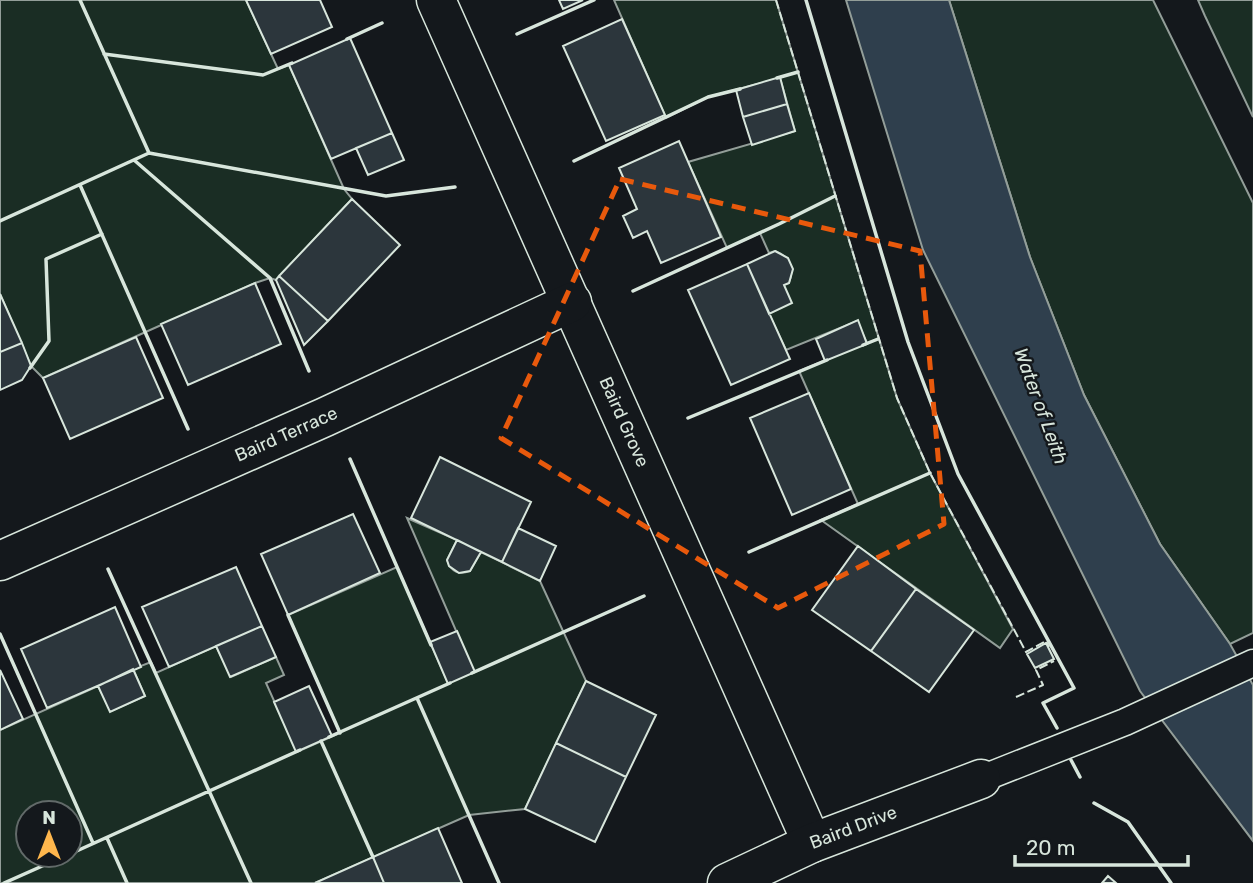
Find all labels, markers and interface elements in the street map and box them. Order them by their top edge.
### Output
water label: Water of Leith [1009,345,1073,467]
street label: Baird Grove [594,373,654,471]
street label: Baird Terrace [231,402,341,467]
north arrow [14,799,84,869]
street label: Baird Drive [807,801,900,854]
text: N [42,806,56,829]
scale bar [1015,824,1188,868]
text: 20 m [1026,835,1075,860]

